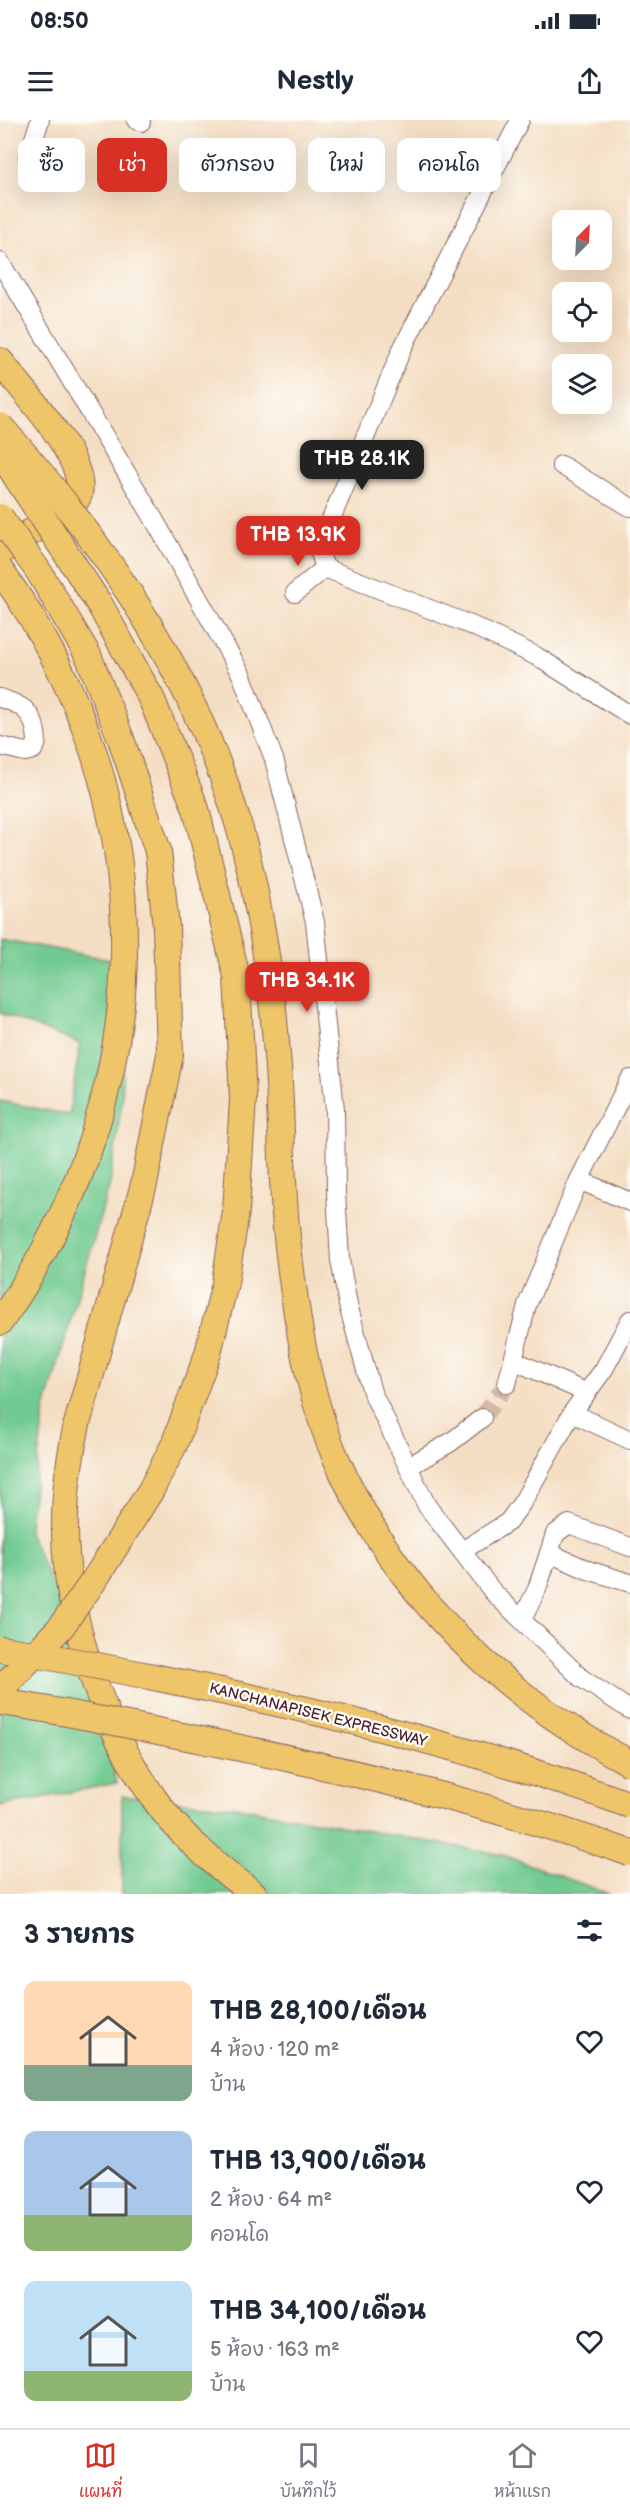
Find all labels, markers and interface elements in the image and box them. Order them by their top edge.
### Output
text: 08:50 [30,8,89,35]
icon: menu [24,65,57,98]
text: Nestly [276,65,354,97]
icon: share [573,65,606,98]
chip: ซื้อ [18,138,85,192]
chip: เช่า [97,138,167,192]
chip: ตัวกรอง [179,138,296,192]
chip: ใหม่ [308,138,385,192]
chip: คอนโด [397,138,501,192]
north arrow [552,210,612,270]
map controls [552,210,612,414]
button: locate [552,282,612,342]
button: layers [552,354,612,414]
pin: THB 28.1K [293,440,431,491]
text: THB 28.1K [314,447,410,471]
pin: THB 13.9K [229,516,367,567]
text: THB 13.9K [250,523,346,547]
pin: THB 34.1K [238,962,376,1013]
text: THB 34.1K [259,969,355,993]
street label: KANCHANAPISEK EXPRESSWAY [207,1679,429,1751]
icon: filters [573,1914,606,1947]
text: 3 รายการ [24,1920,135,1951]
text: THB 28,100/เดือน [210,1996,427,2027]
icon: home [72,2005,144,2077]
icon: heart [573,2025,606,2058]
text: 4 ห้อง · 120 m² [210,2038,340,2062]
text: บ้าน [210,2073,245,2097]
text: THB 13,900/เดือน [210,2146,426,2177]
icon: home [72,2155,144,2227]
icon: heart [573,2175,606,2208]
text: 2 ห้อง · 64 m² [210,2188,332,2212]
text: คอนโด [210,2223,269,2247]
text: THB 34,100/เดือน [210,2296,426,2327]
icon: home [72,2305,144,2377]
icon: heart [573,2325,606,2358]
text: 5 ห้อง · 163 m² [210,2338,340,2362]
text: บ้าน [210,2373,245,2397]
tab: แผนที่ [79,2439,122,2503]
tab: บันทึกไว้ [280,2439,336,2503]
tab: หน้าแรก [494,2439,551,2503]

